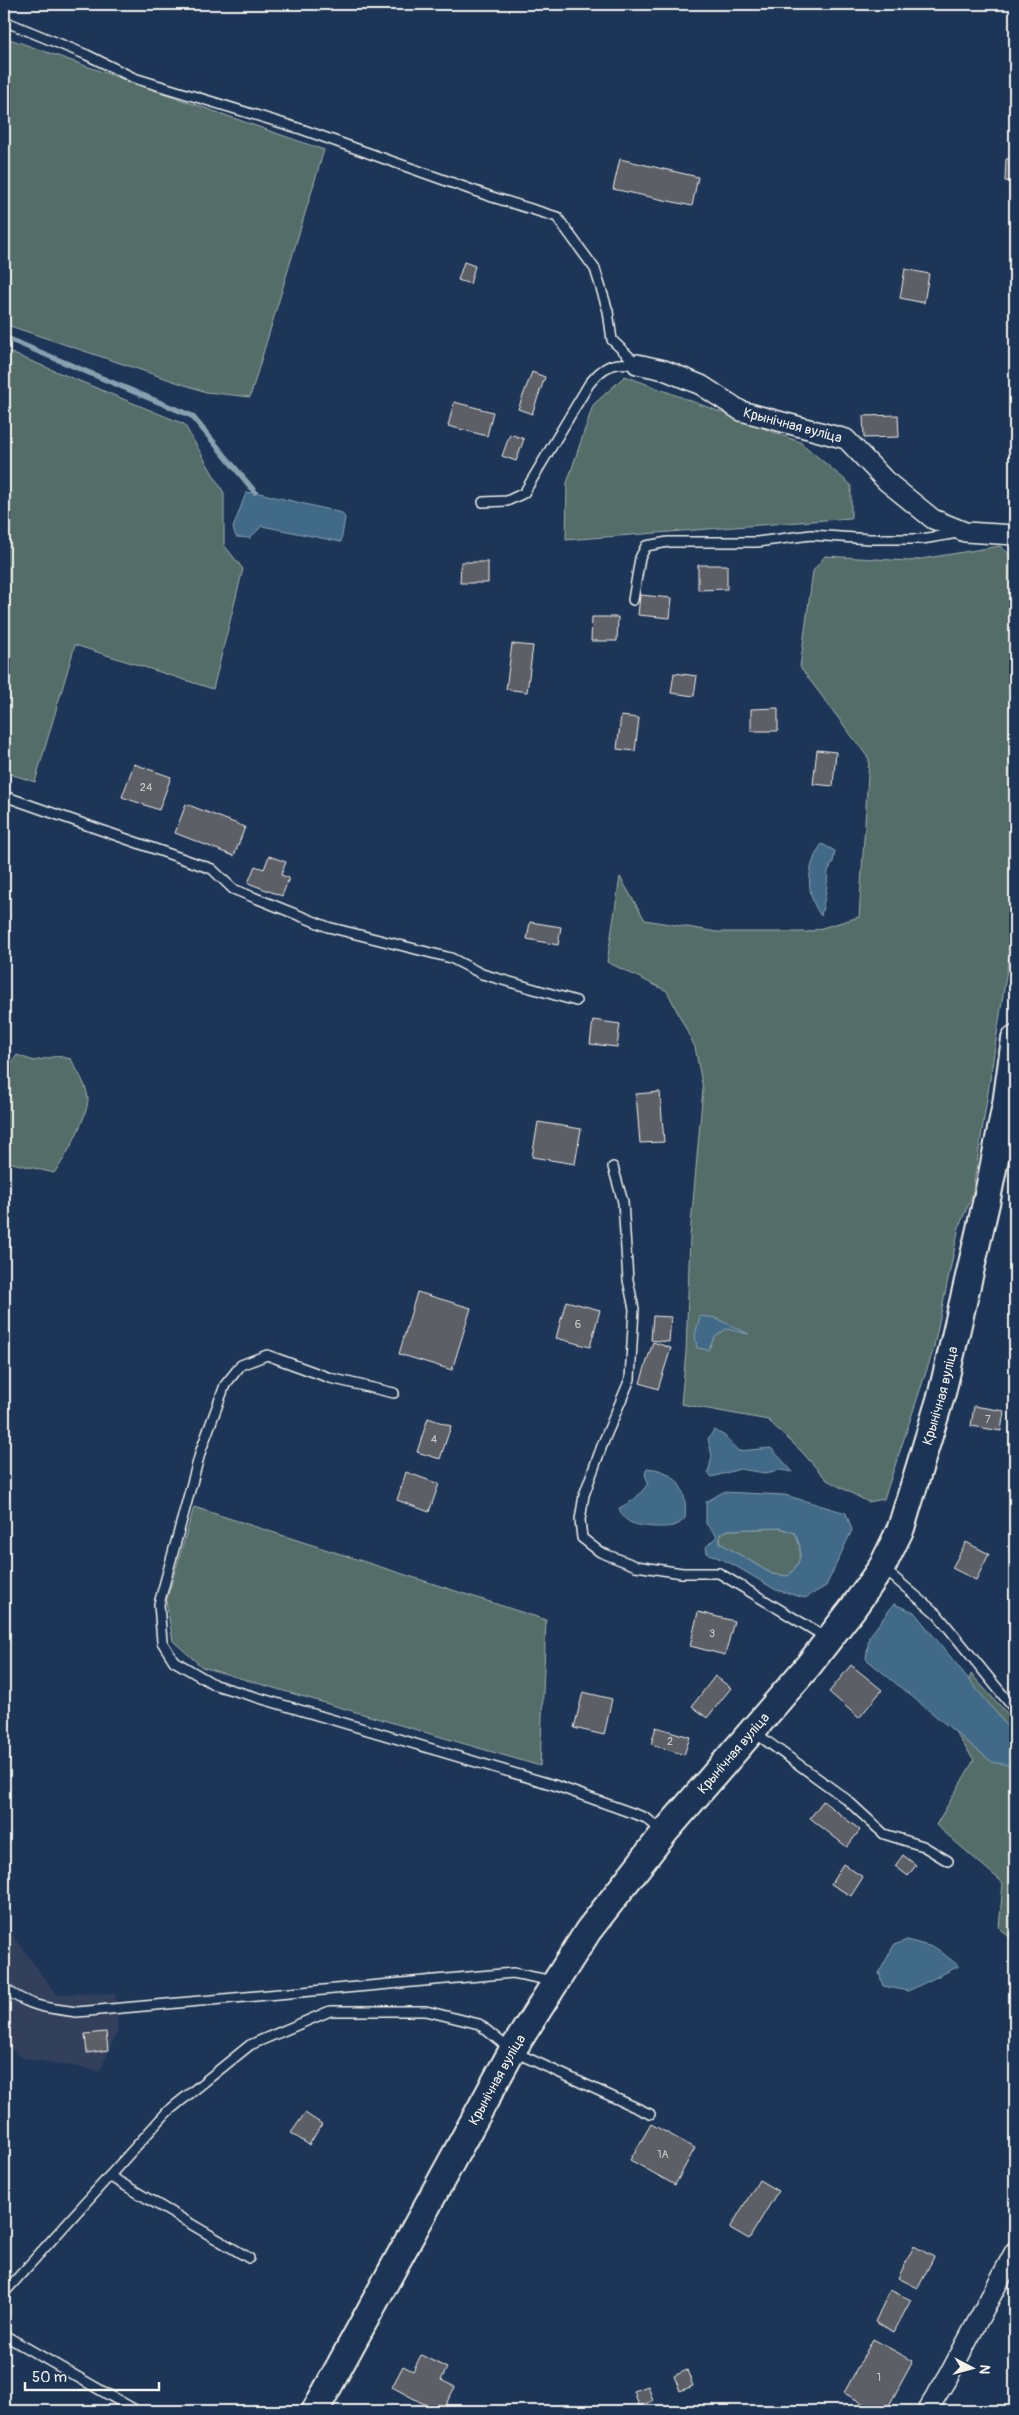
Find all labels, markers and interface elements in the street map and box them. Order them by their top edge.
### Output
street label: Крынічная вуліца [742,404,844,447]
house number: 24 [140,781,153,794]
house number: 6 [575,1318,581,1331]
street label: Крынічная вуліца [919,1345,962,1447]
house number: 7 [985,1413,991,1426]
house number: 4 [431,1433,438,1446]
house number: 3 [709,1627,715,1640]
street label: Крынічная вуліца [694,1709,773,1797]
house number: 2 [667,1735,673,1748]
street label: Крынічная вуліца [465,2031,529,2128]
house number: 1А [657,2148,669,2161]
north arrow [946,2342,996,2392]
scale bar [25,2360,159,2392]
text: N [975,2364,993,2375]
text: 50 m [32,2368,67,2387]
house number: 1 [877,2371,881,2384]

